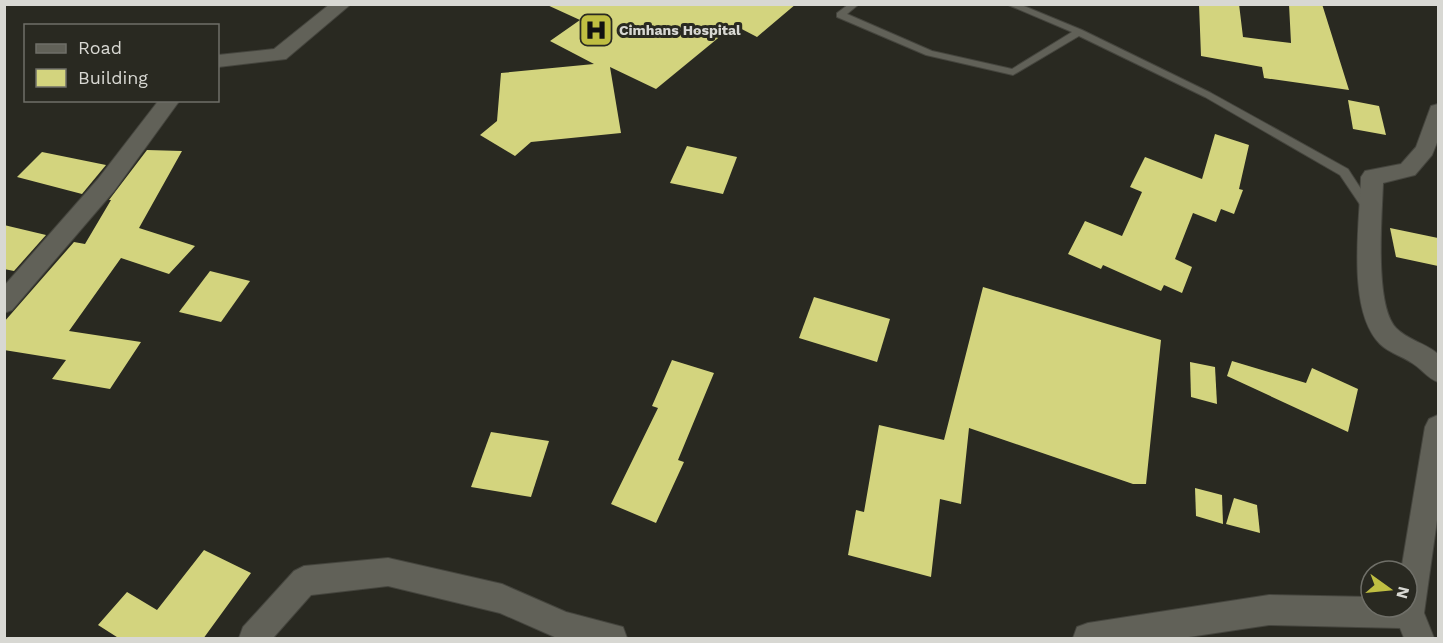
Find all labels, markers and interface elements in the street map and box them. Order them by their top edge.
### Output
hospital icon: Cimhans Hospital [578,12,614,48]
place label: Cimhans Hospital [619,22,741,38]
legend [24,24,219,102]
text: Road [78,37,122,58]
text: Building [78,67,148,88]
north arrow [1359,559,1419,619]
text: N [1392,585,1414,601]

